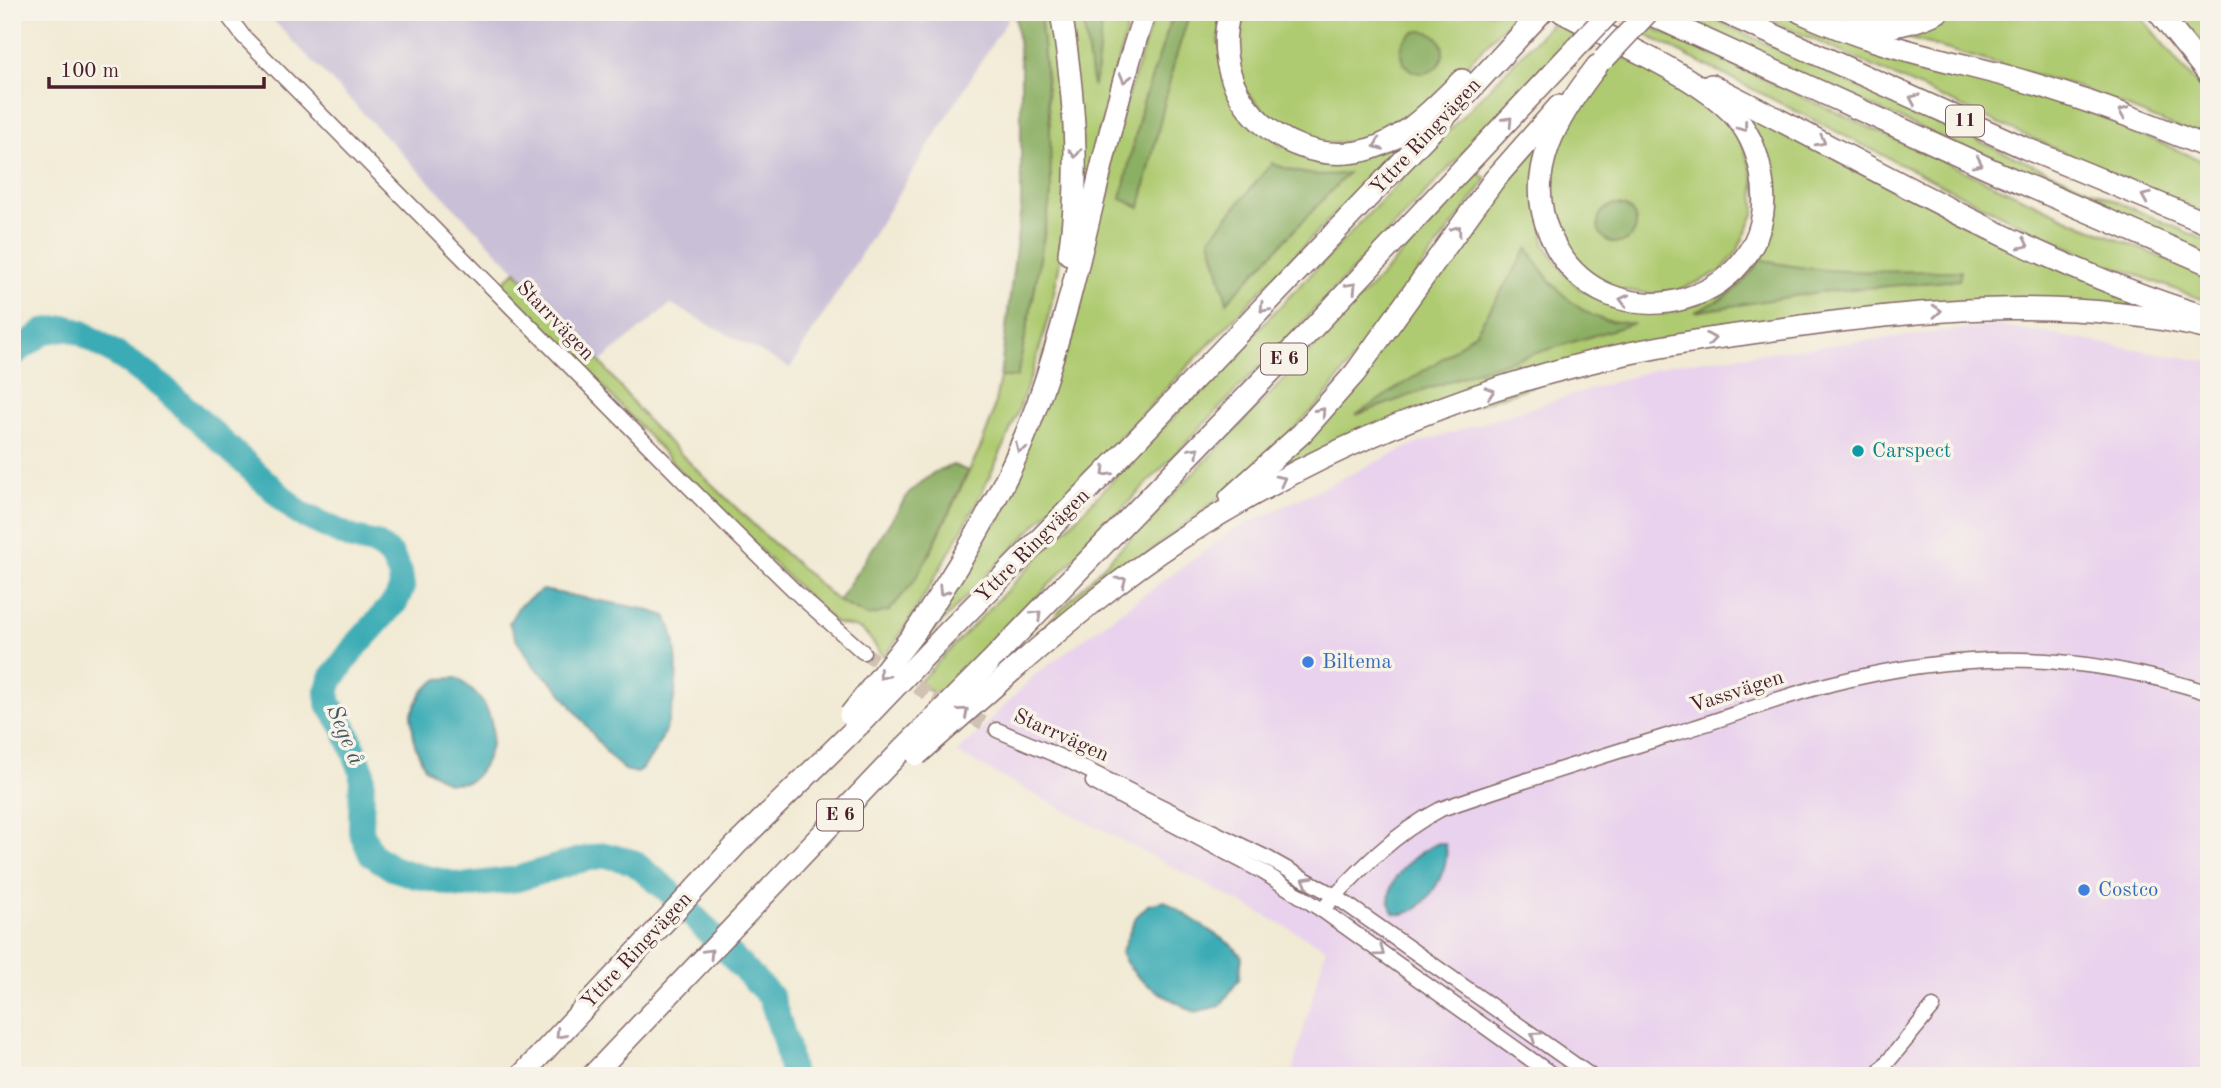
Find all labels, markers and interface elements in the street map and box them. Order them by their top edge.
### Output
scale bar [49,46,264,90]
text: 100 m [60,61,119,82]
one-way arrow [1119,72,1134,84]
street label: Yttre Ringvägen [1367,74,1485,200]
one-way arrow [1909,93,1921,107]
road number: 11 [1946,105,1984,136]
one-way arrow [2118,107,2130,121]
one-way arrow [1499,116,1512,129]
one-way arrow [1734,119,1747,131]
one-way arrow [1814,133,1826,146]
one-way arrow [1373,136,1385,150]
one-way arrow [1067,148,1083,159]
one-way arrow [1971,155,1983,169]
one-way arrow [2141,192,2153,206]
one-way arrow [1449,225,1461,238]
one-way arrow [2017,236,2029,250]
street label: Starrvägen [512,277,598,365]
one-way arrow [1344,282,1357,295]
one-way arrow [1618,294,1630,308]
one-way arrow [1259,300,1272,313]
one-way arrow [1931,304,1942,319]
one-way arrow [1705,332,1717,347]
road number: E 6 [1261,344,1307,374]
one-way arrow [1483,385,1495,400]
one-way arrow [1313,407,1325,420]
one-way arrow [1014,440,1028,453]
place label: Carspect [1872,441,1951,462]
marker: Carspect [1850,443,1866,459]
one-way arrow [1187,447,1199,460]
one-way arrow [1102,464,1115,477]
one-way arrow [1273,475,1286,488]
street label: Yttre Ringvägen [972,485,1094,607]
one-way arrow [1114,577,1126,589]
one-way arrow [938,583,951,596]
one-way arrow [1028,610,1041,623]
place label: Biltema [1322,652,1392,673]
marker: Biltema [1300,654,1316,670]
one-way arrow [878,667,891,679]
street label: Vassvägen [1688,667,1786,717]
water label: Sege å [321,702,368,769]
street label: Starrvägen [1010,706,1112,766]
one-way arrow [956,708,969,720]
road number: E 6 [817,800,863,830]
one-way arrow [1302,875,1314,889]
place label: Costco [2098,880,2159,901]
marker: Costco [2076,882,2092,898]
street label: Yttre Ringvägen [578,888,696,1014]
one-way arrow [1372,944,1385,956]
one-way arrow [700,948,713,961]
one-way arrow [555,1026,568,1039]
one-way arrow [1530,1032,1543,1044]

